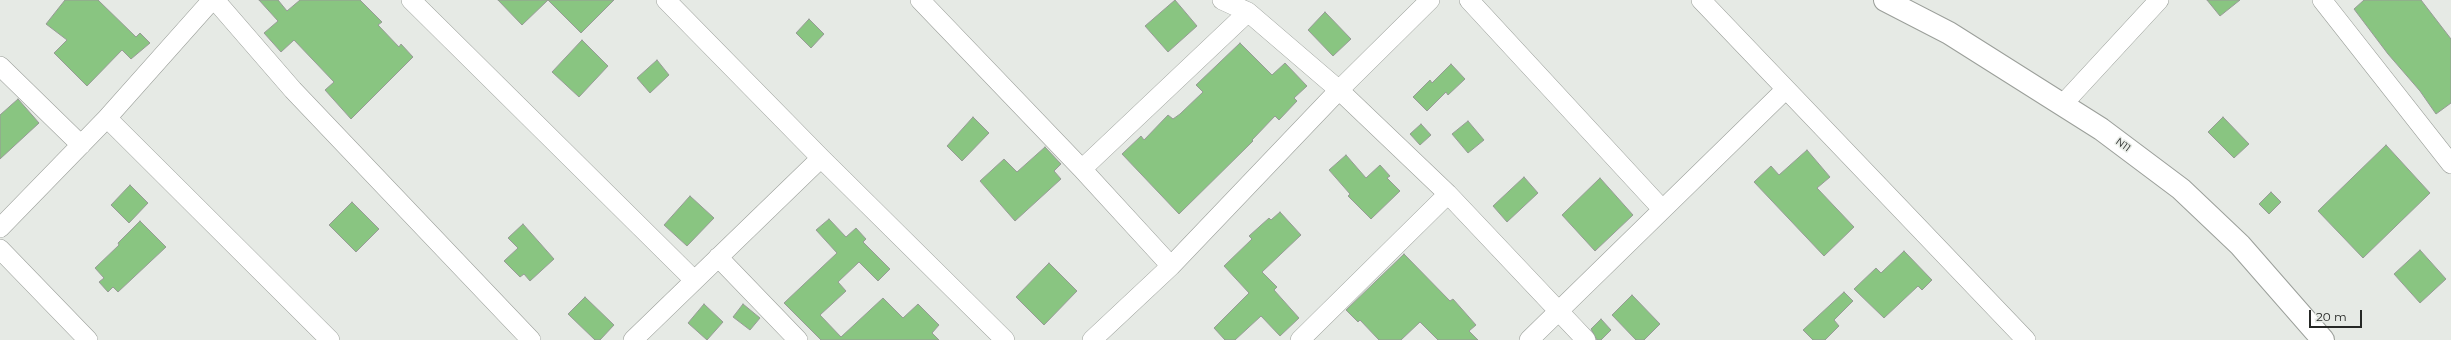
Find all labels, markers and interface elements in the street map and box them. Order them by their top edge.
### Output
street label: N11 [2113,136,2133,154]
scale bar [2311,302,2364,328]
text: 20 m [2316,309,2347,324]

